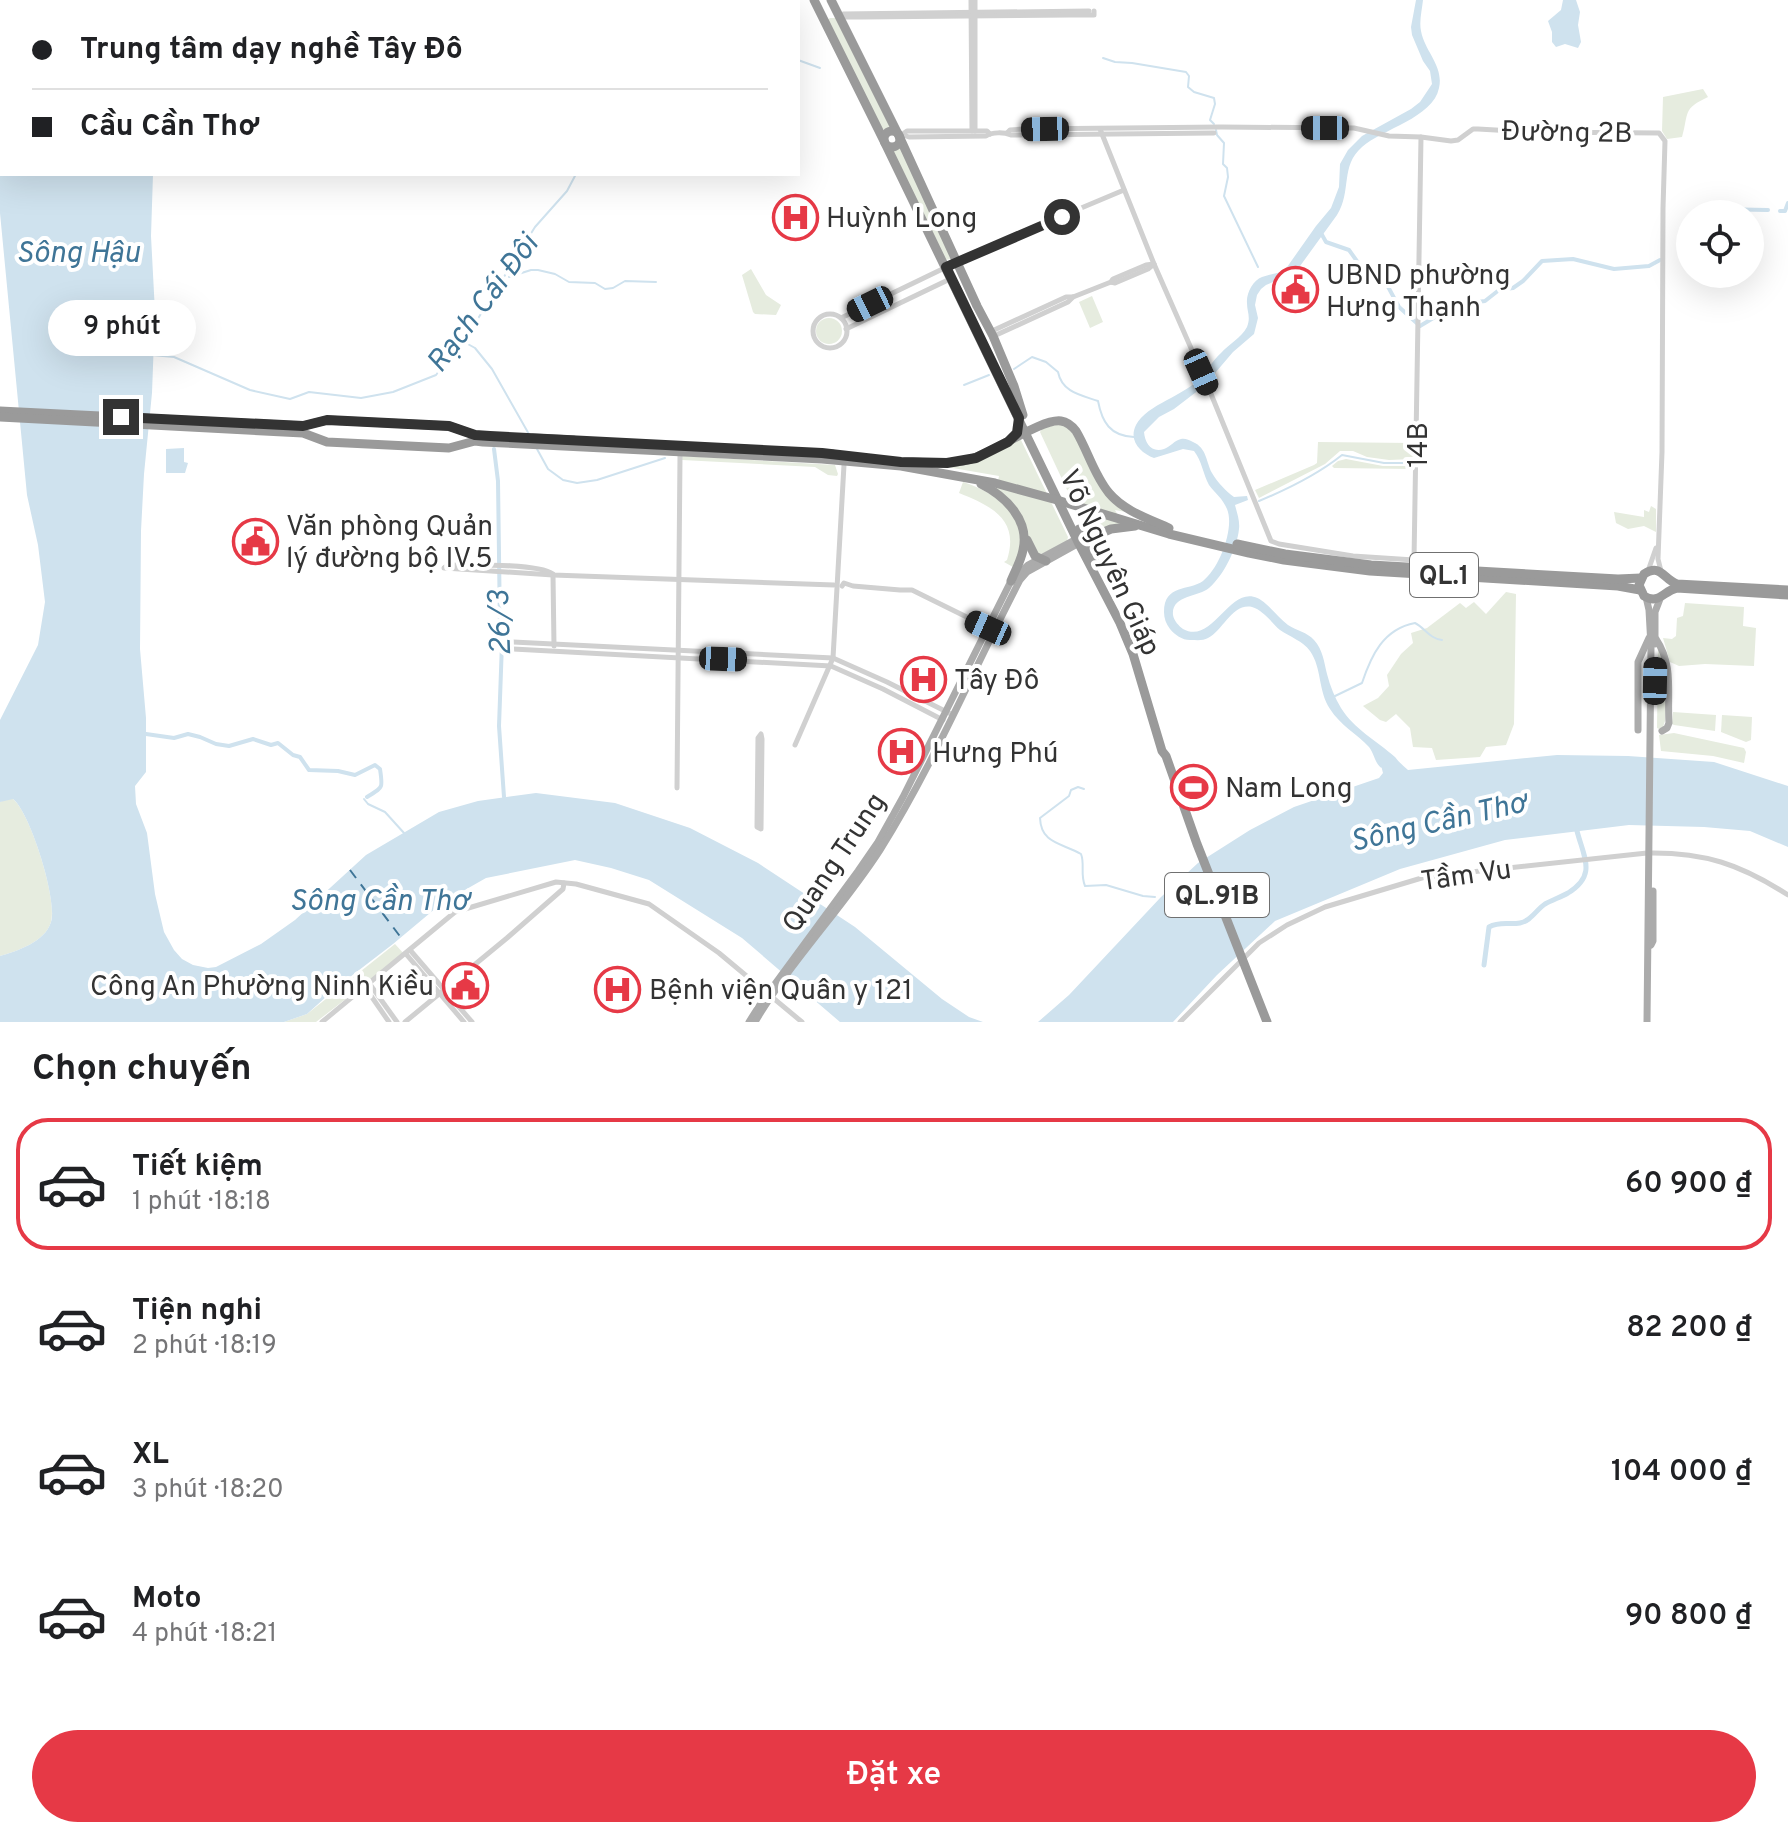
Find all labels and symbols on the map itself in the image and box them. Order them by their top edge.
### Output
street label: Đường 2B [1501,115,1633,153]
car [1301,116,1349,140]
car [1021,117,1069,141]
hospital icon: Huỳnh Long [771,193,819,241]
route start [1044,199,1080,235]
place label: Huỳnh Long [826,202,977,238]
water label: Rạch Cái Đôi [420,227,549,381]
water label: Sông Hậu [16,236,141,273]
place label: UBND phường Hưng Thạnh [1326,259,1510,327]
public building icon: UBND phường Hưng Thạnh [1271,266,1319,314]
car [843,283,897,325]
callout: 9 phút [47,301,195,357]
car [1180,345,1222,399]
route end [103,399,139,435]
street label: 14B [1402,422,1438,468]
street label: Võ Nguyên Giáp [1049,464,1167,662]
place label: Văn phòng Quản lý đường bộ IV.5 [286,510,493,578]
public building icon: Văn phòng Quản lý đường bộ IV.5 [231,517,279,565]
road number: QL.1 [1410,553,1478,597]
water label: 26/3 [482,588,521,656]
car [961,607,1015,649]
car [699,646,747,672]
hospital icon: Tây Đô [899,655,947,703]
car [1643,657,1667,705]
place label: Tây Đô [954,664,1039,700]
hospital icon: Hưng Phú [877,728,925,776]
place label: Hưng Phú [932,737,1058,773]
sports icon: Nam Long [1170,763,1218,811]
place label: Nam Long [1225,772,1352,808]
water label: Sông Cần Thơ [1347,783,1534,862]
street label: Quang Trung [775,787,896,941]
street label: Tầm Vu [1419,852,1514,901]
road number: QL.91B [1165,873,1269,917]
water label: Sông Cần Thơ [289,882,472,921]
public building icon: Công An Phường Ninh Kiều [441,961,489,1009]
hospital icon: Bệnh viện Quân y 121 [594,965,642,1013]
place label: Công An Phường Ninh Kiều [90,969,434,1006]
place label: Bệnh viện Quân y 121 [649,974,913,1010]

